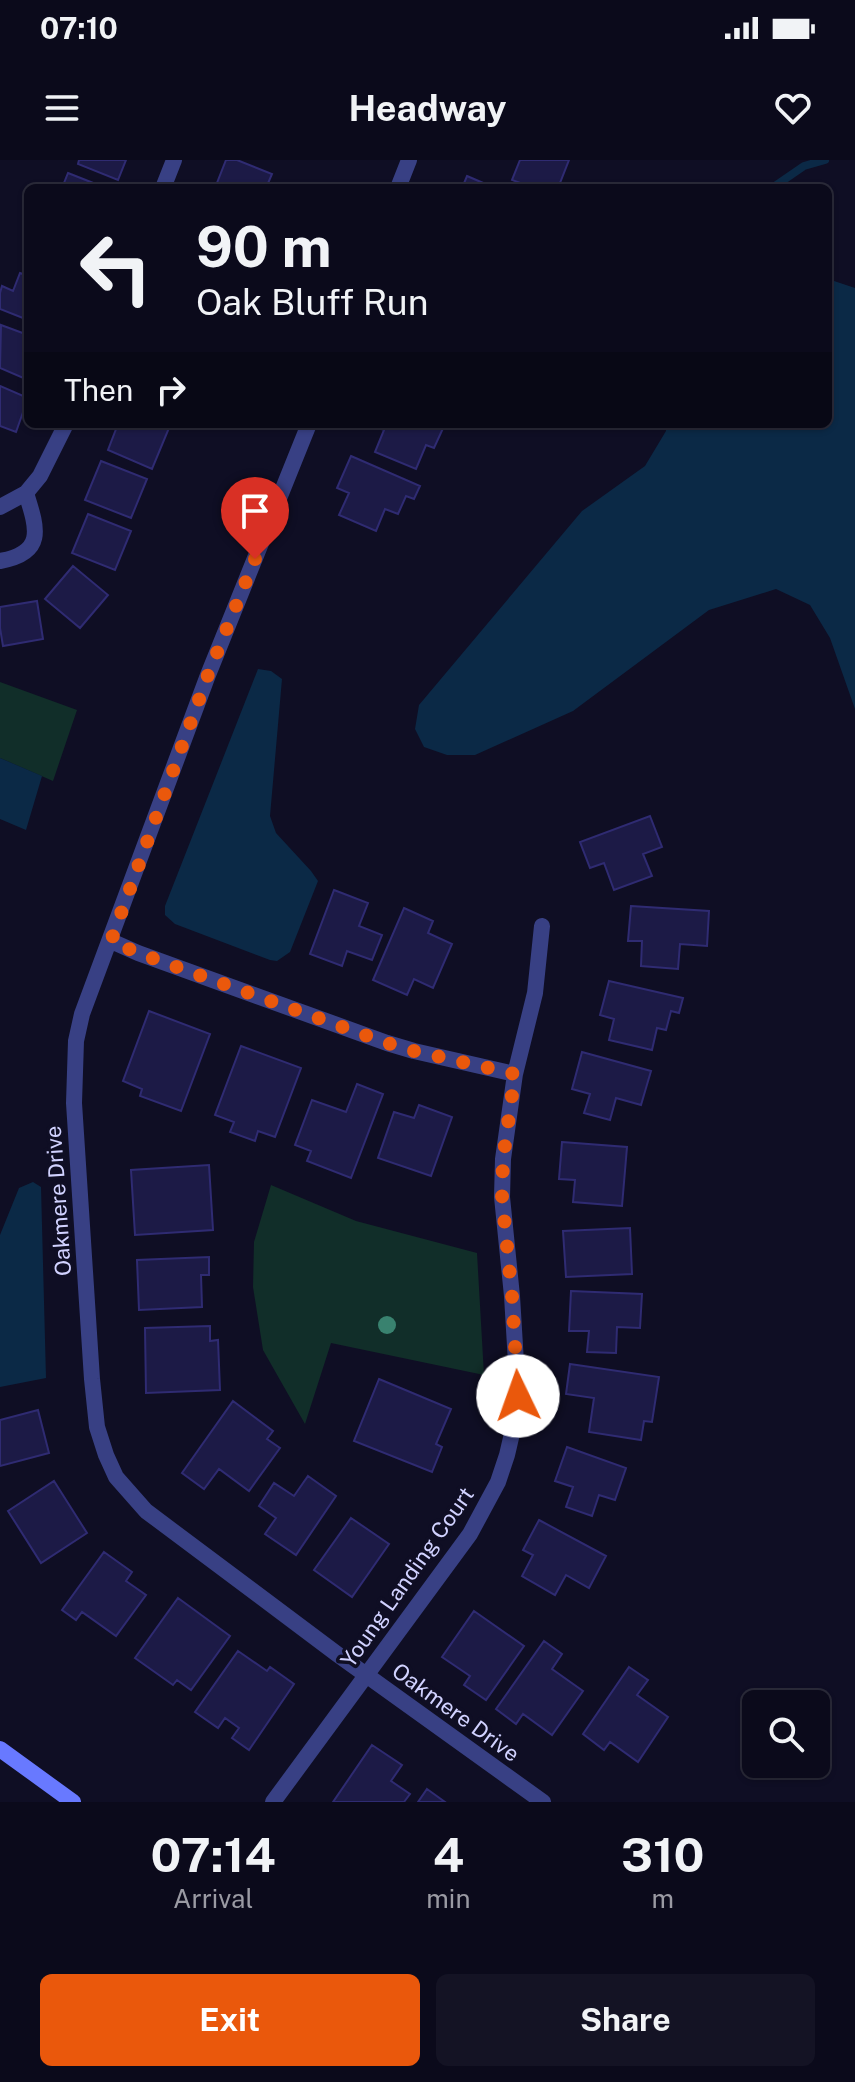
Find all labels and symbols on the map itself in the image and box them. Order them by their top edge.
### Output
pin [221,477,289,559]
street label: Oakmere Drive [40,1125,76,1277]
position arrow [476,1354,560,1438]
street label: Young Landing Court [335,1482,479,1672]
street label: Oakmere Drive [387,1657,525,1767]

